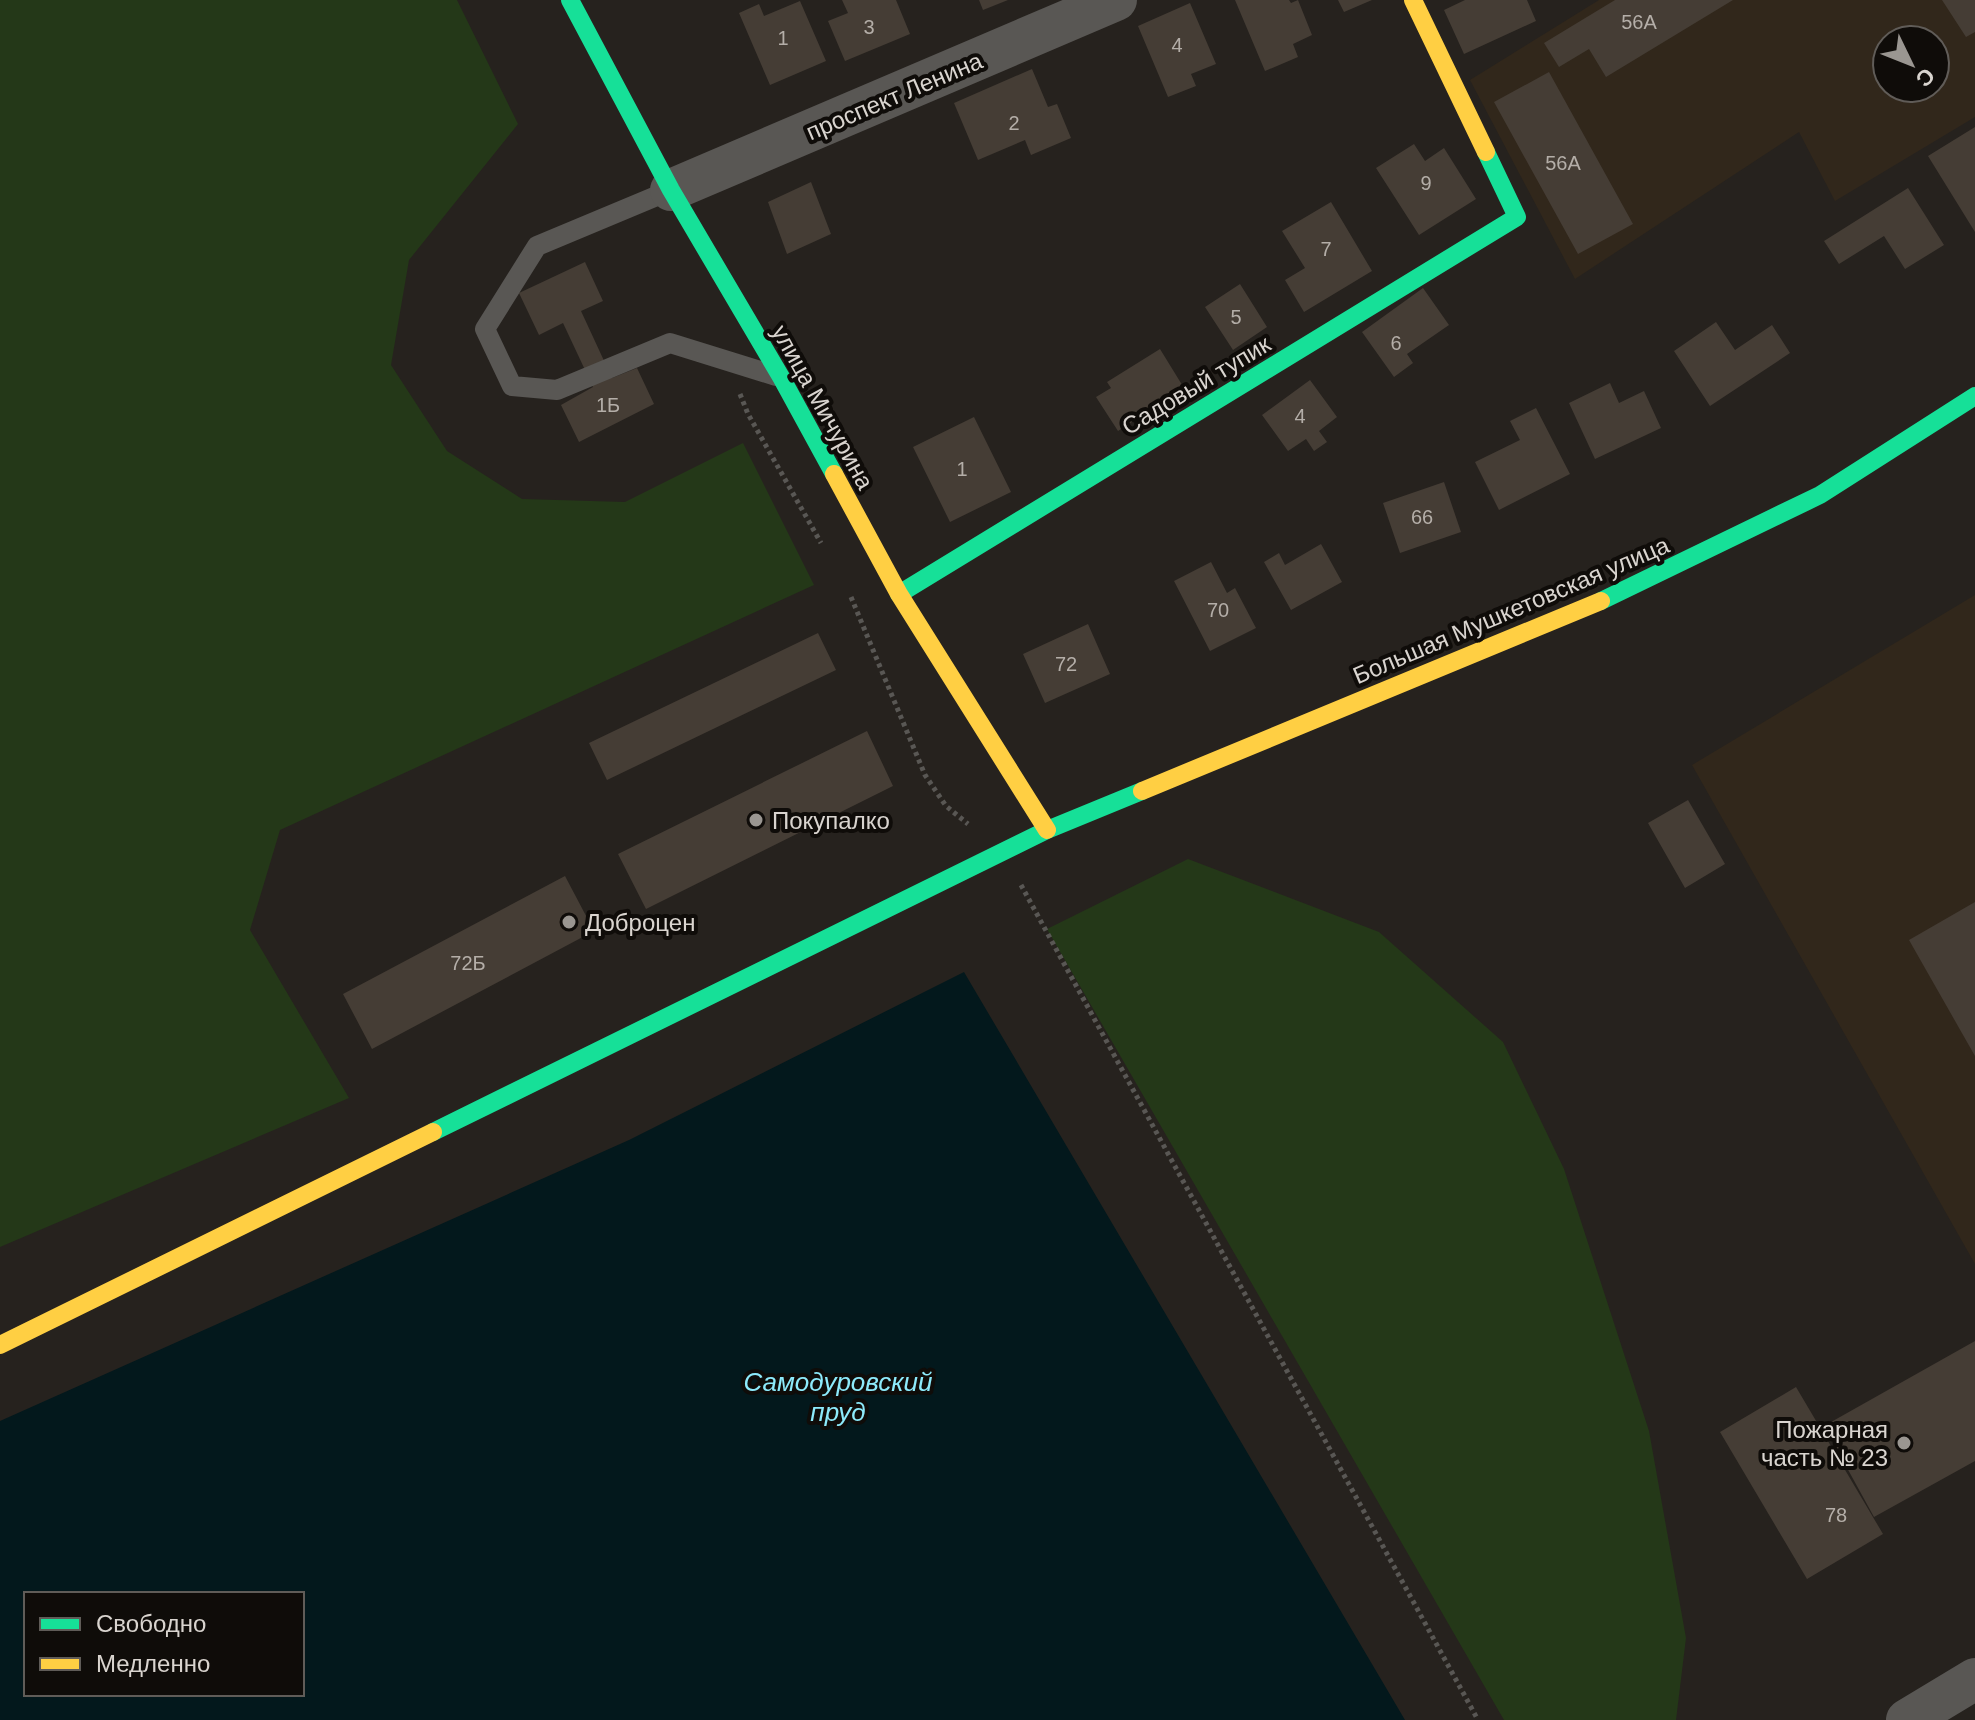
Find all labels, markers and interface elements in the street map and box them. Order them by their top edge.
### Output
house number: 56А [1621,11,1657,33]
house number: 3 [863,16,875,38]
north arrow [1871,24,1951,104]
house number: 1 [777,27,789,49]
house number: 4 [1171,34,1183,56]
street label: проспект Ленина [802,46,987,145]
text: С [1911,63,1940,92]
house number: 2 [1008,112,1020,134]
house number: 56А [1545,152,1581,174]
house number: 9 [1420,172,1432,194]
house number: 7 [1320,238,1332,260]
house number: 5 [1230,306,1242,328]
street label: улица Мичурина [767,320,880,494]
street label: Садовый тупик [1117,330,1276,440]
house number: 6 [1390,332,1402,354]
house number: 1Б [596,394,620,416]
house number: 4 [1294,405,1306,427]
house number: 1 [956,458,968,480]
house number: 66 [1411,506,1433,528]
street label: Большая Мушкетовская улица [1349,531,1674,689]
house number: 70 [1207,599,1229,621]
house number: 72 [1055,653,1077,675]
place label: Покупалко [772,807,890,834]
marker: Покупалко [747,811,765,829]
place label: Доброцен [585,909,695,936]
marker: Доброцен [560,913,578,931]
house number: 72Б [450,952,486,974]
water label: Самодуровский пруд [743,1367,933,1427]
place label: Пожарная часть № 23 [1761,1416,1888,1471]
marker: Пожарная часть № 23 [1895,1434,1913,1452]
house number: 78 [1825,1504,1847,1526]
legend [24,1592,304,1696]
text: Свободно [96,1610,206,1637]
text: Медленно [96,1650,210,1677]

